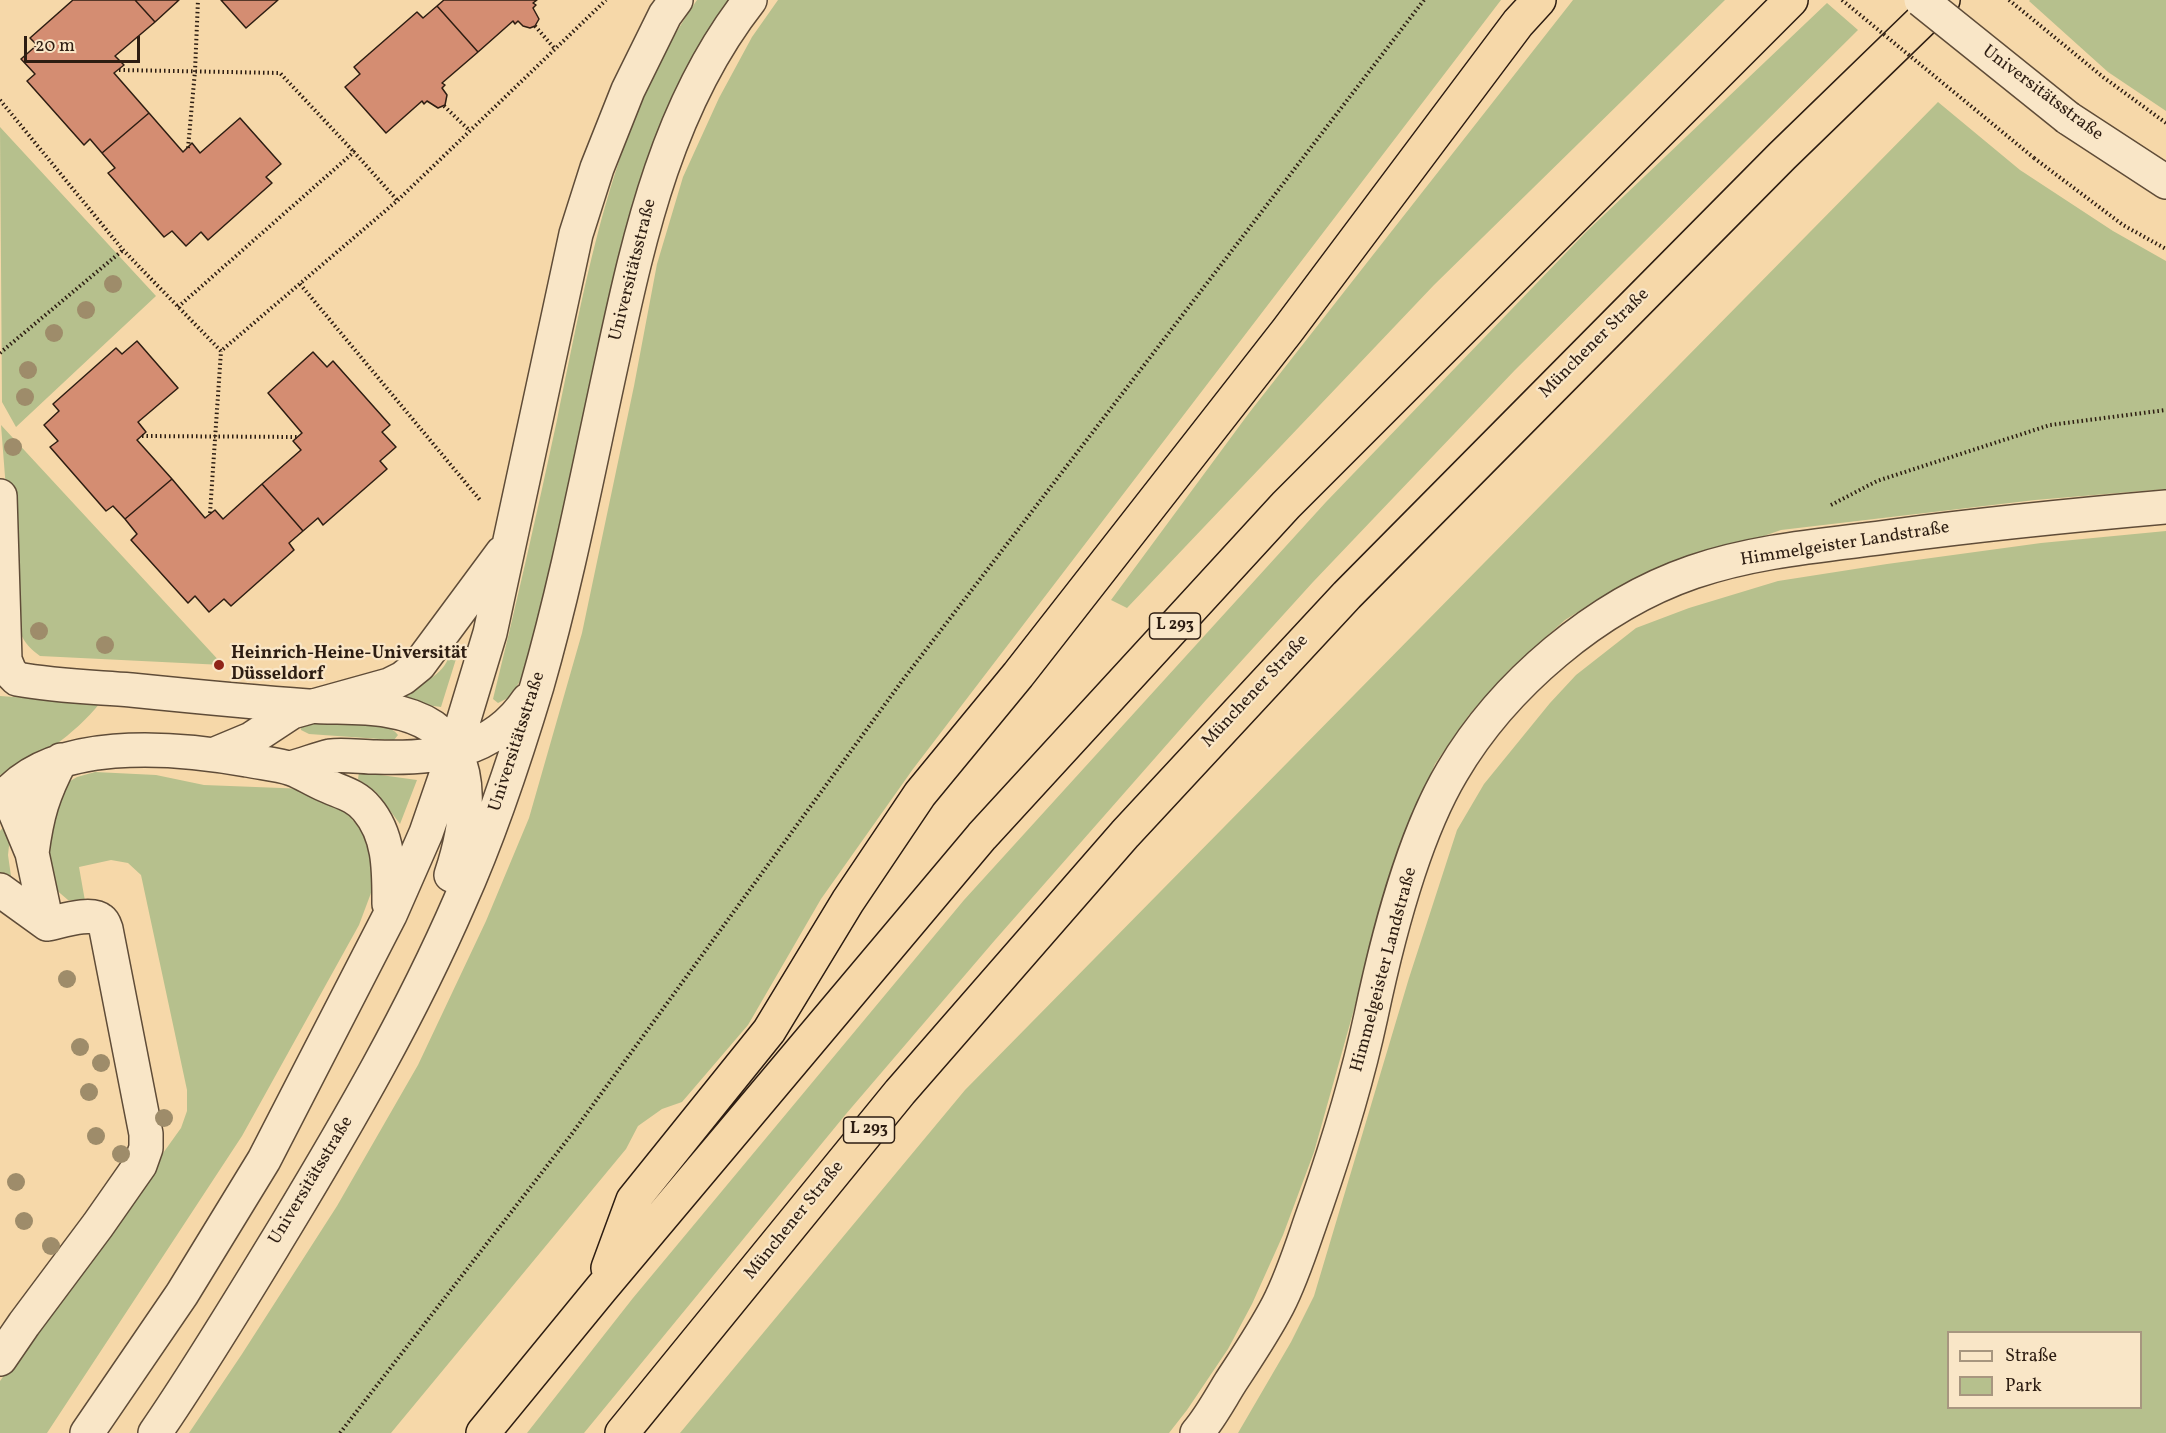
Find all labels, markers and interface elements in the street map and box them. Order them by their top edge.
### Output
scale bar [27,24,142,62]
text: 20 m [35,34,75,59]
street label: Universitätsstraße [1977,42,2107,146]
street label: Universitätsstraße [606,197,662,343]
street label: Münchener Straße [1536,285,1654,403]
street label: Himmelgeister Landstraße [1739,518,1951,572]
road number: L 293 [1150,613,1200,639]
street label: Münchener Straße [1198,631,1314,753]
place label: Heinrich-Heine-Universität Düsseldorf [231,644,467,686]
marker: Heinrich-Heine-Universität Düsseldorf [212,658,226,672]
street label: Universitätsstraße [485,669,551,815]
street label: Himmelgeister Landstraße [1347,865,1423,1075]
street label: Universitätsstraße [265,1113,359,1249]
road number: L 293 [844,1117,894,1143]
street label: Münchener Straße [740,1157,850,1285]
legend [1947,1331,2142,1409]
text: Straße [2005,1344,2057,1369]
text: Park [2005,1374,2042,1399]

